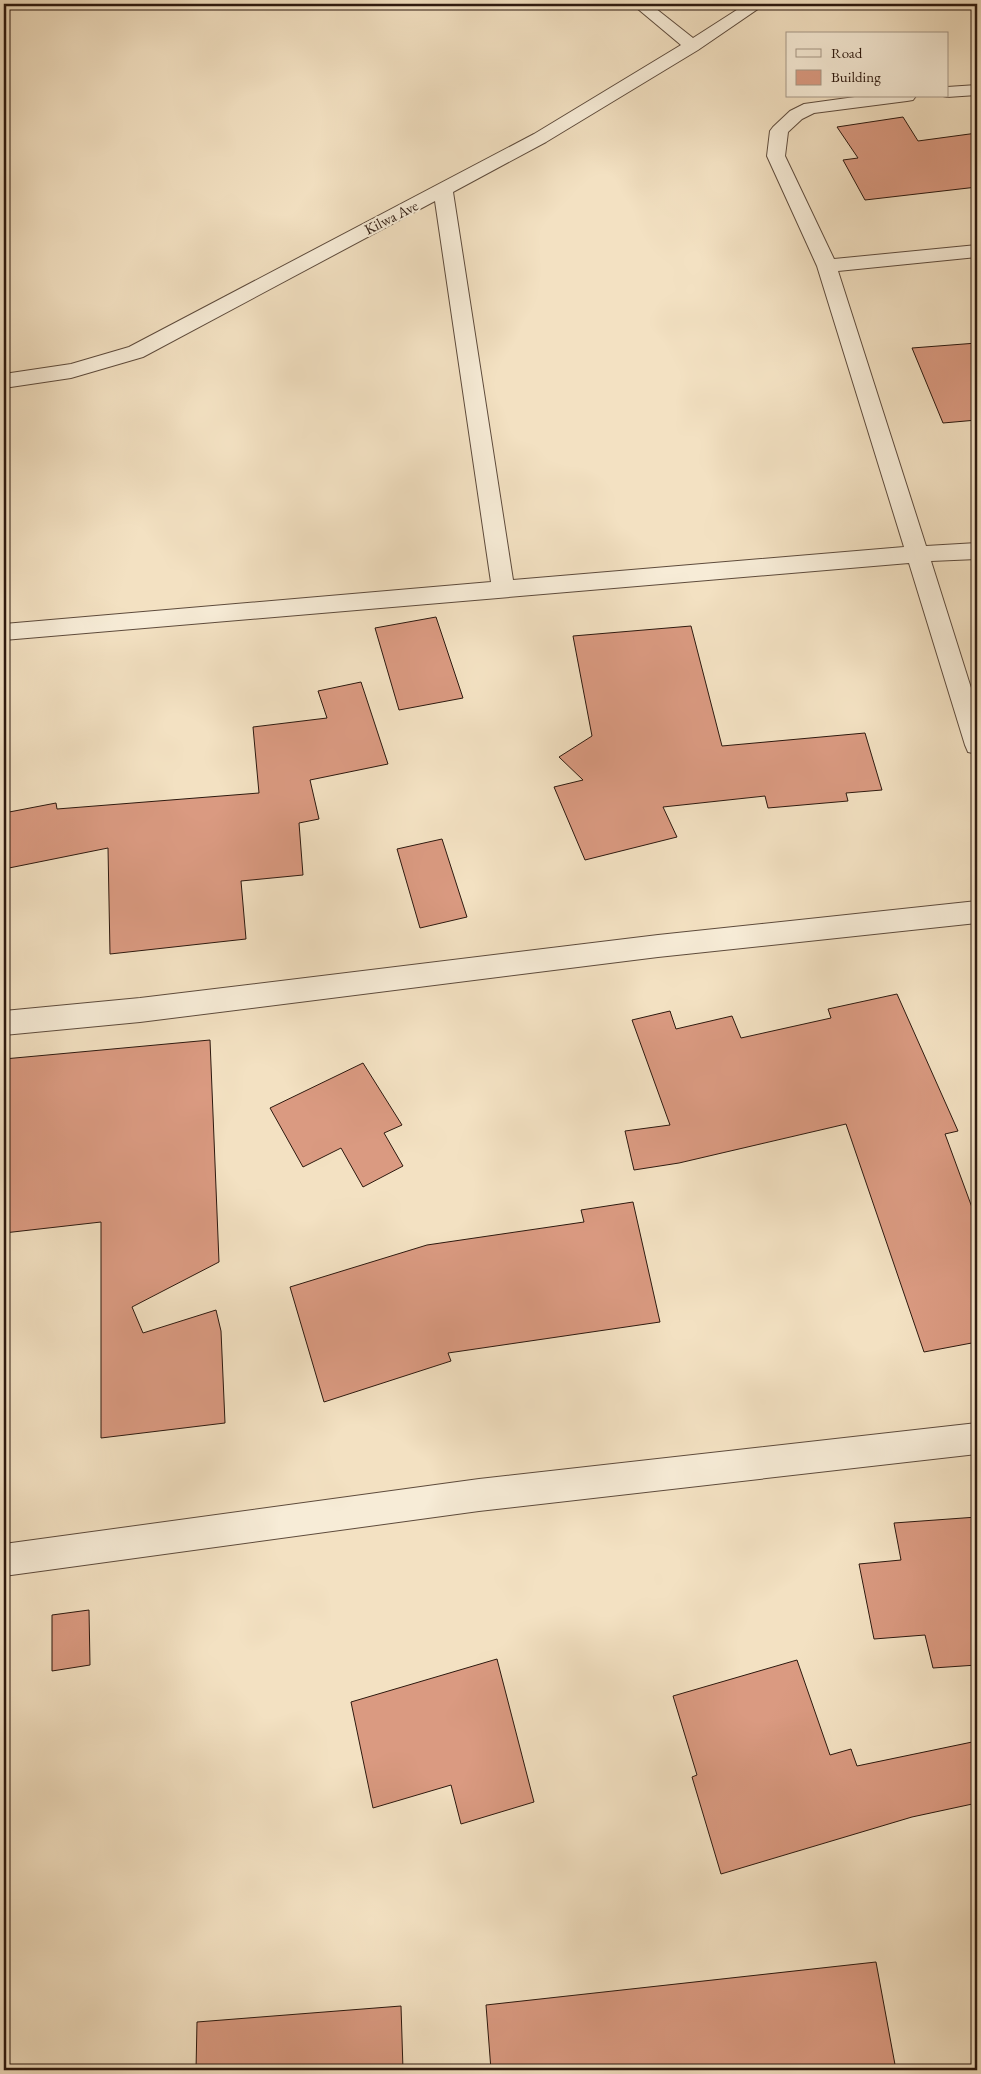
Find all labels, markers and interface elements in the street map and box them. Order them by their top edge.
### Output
legend [786,32,948,98]
text: Road [831,43,863,62]
text: Building [831,67,881,86]
street label: Kilwa Ave [361,195,421,239]

